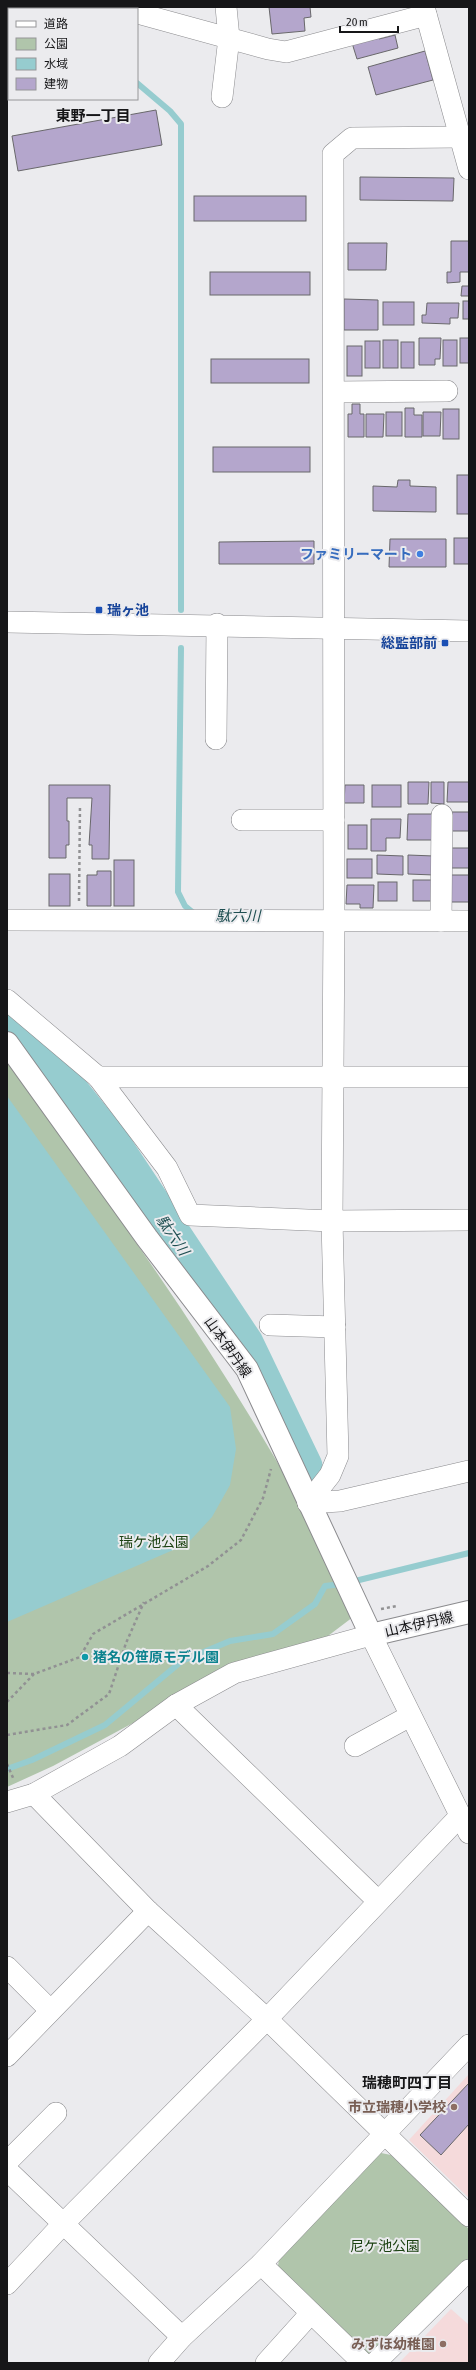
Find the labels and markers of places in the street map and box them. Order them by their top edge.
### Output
place label: ファミリーマート [300,546,412,562]
marker: ファミリーマート [415,549,425,559]
place label: 瑞ヶ池 [107,602,149,618]
marker: 瑞ヶ池 [94,605,104,615]
place label: 総監部前 [381,635,437,651]
marker: 総監部前 [440,638,450,648]
place label: 猪名の笹原モデル園 [93,1649,219,1665]
marker: 猪名の笹原モデル園 [80,1652,90,1662]
place label: 市立瑞穂小学校 [348,2099,446,2115]
marker: 市立瑞穂小学校 [449,2102,459,2112]
place label: みずほ幼稚園 [351,2336,435,2352]
marker: みずほ幼稚園 [438,2339,448,2349]

